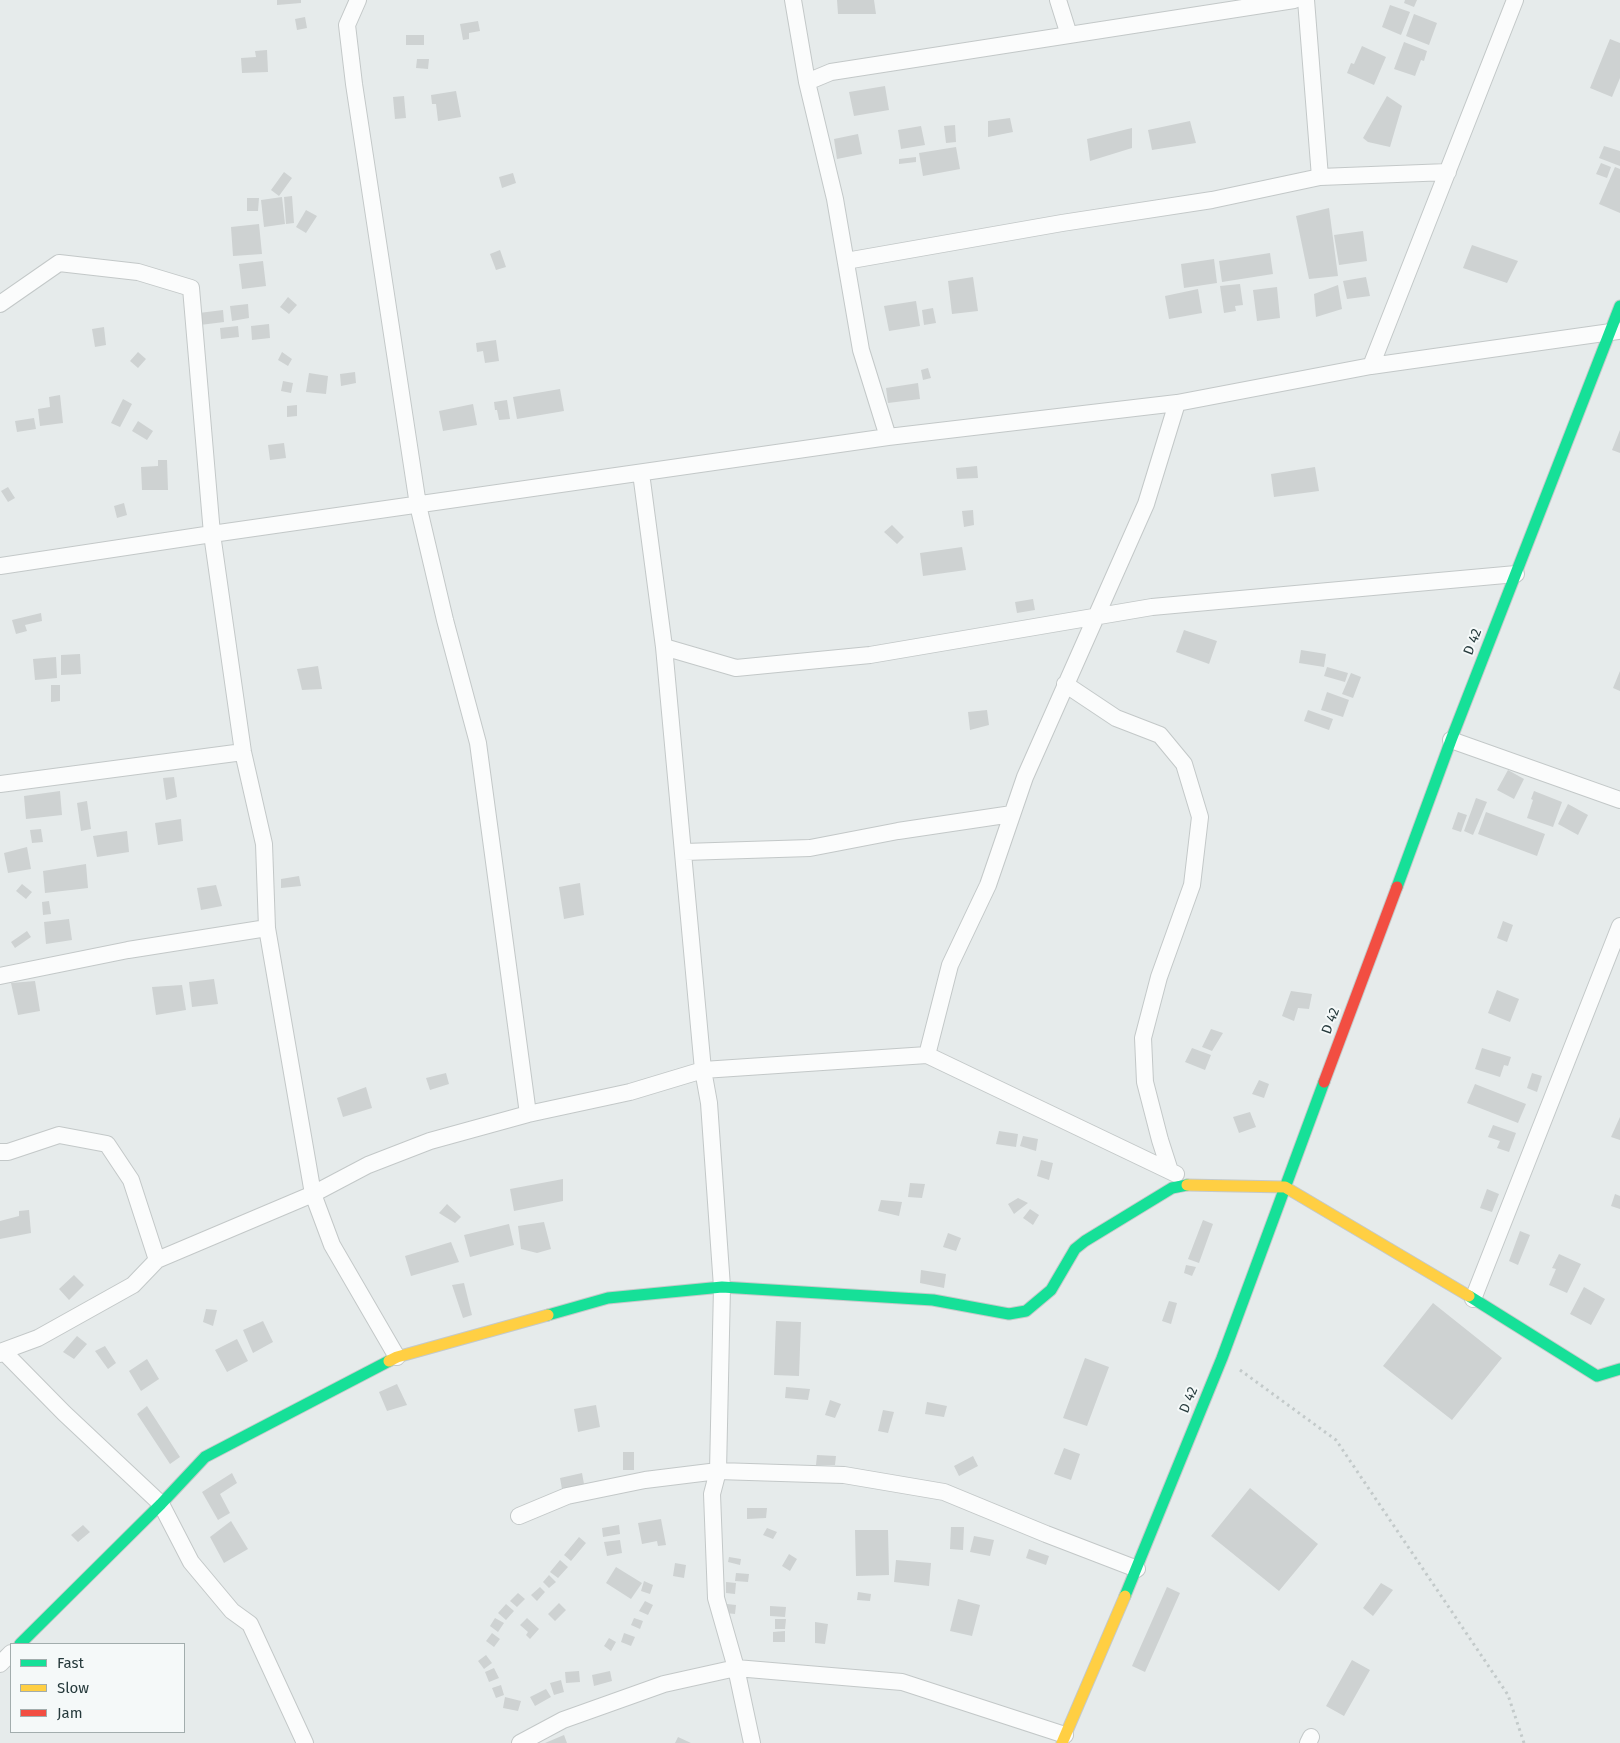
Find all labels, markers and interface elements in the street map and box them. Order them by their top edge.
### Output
street label: D 42 [1460,626,1486,658]
street label: D 42 [1319,1006,1343,1036]
street label: D 42 [1176,1384,1202,1416]
legend [10,1643,185,1733]
text: Fast [57,1654,84,1672]
text: Slow [57,1679,89,1697]
text: Jam [57,1704,83,1722]

